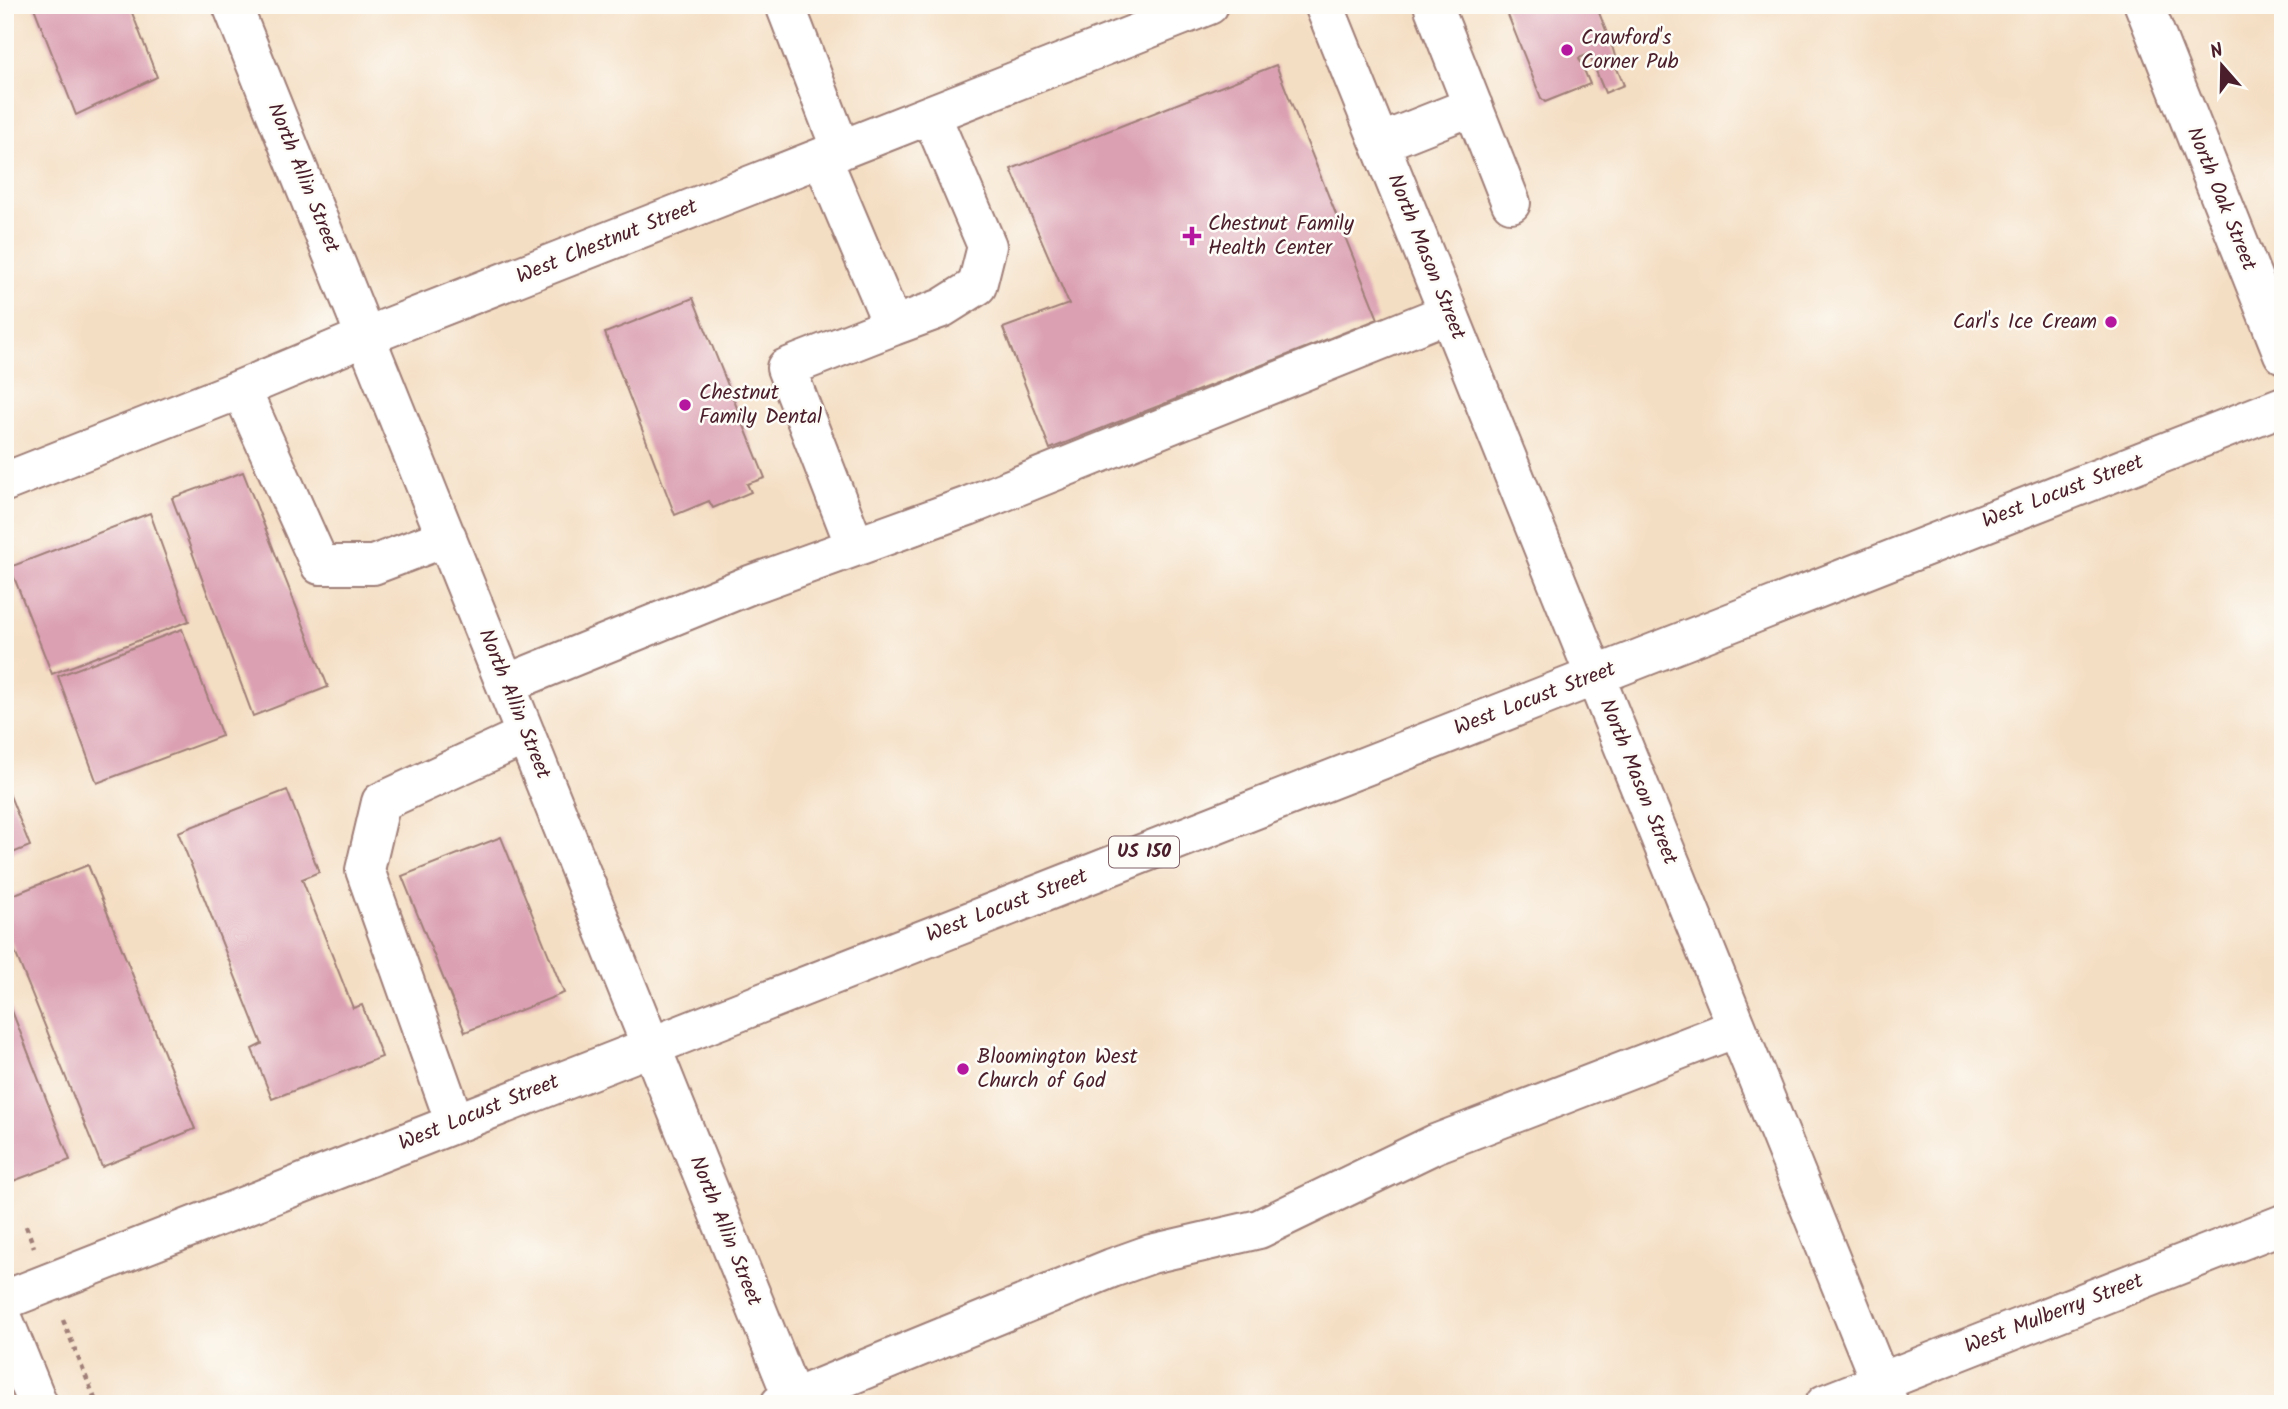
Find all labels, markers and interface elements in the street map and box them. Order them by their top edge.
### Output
place label: Crawford's Corner Pub [1581,22,1679,79]
north arrow [2186,32,2256,102]
text: N [2206,36,2228,68]
marker: Crawford's Corner Pub [1559,42,1575,58]
street label: North Allin Street [258,98,348,259]
street label: North Oak Street [2177,122,2265,277]
street label: North Mason Street [1378,169,1475,346]
street label: West Chestnut Street [511,190,703,293]
place label: Chestnut Family Health Center [1208,208,1354,265]
marker: Chestnut Family Health Center [1182,226,1202,246]
place label: Carl's Ice Cream [1953,306,2097,339]
marker: Carl's Ice Cream [2103,314,2119,330]
place label: Chestnut Family Dental [699,377,822,434]
marker: Chestnut Family Dental [677,397,693,413]
street label: West Locust Street [1977,446,2149,538]
street label: North Allin Street [469,624,559,785]
street label: West Locust Street [1449,653,1621,745]
street label: North Mason Street [1590,694,1687,871]
road number: US 150 [1109,836,1179,867]
street label: West Locust Street [921,860,1093,952]
place label: Bloomington West Church of God [977,1041,1139,1098]
marker: Bloomington West Church of God [955,1061,971,1077]
street label: West Locust Street [394,1065,565,1160]
street label: North Allin Street [680,1151,770,1312]
street label: West Mulberry Street [1960,1264,2149,1363]

